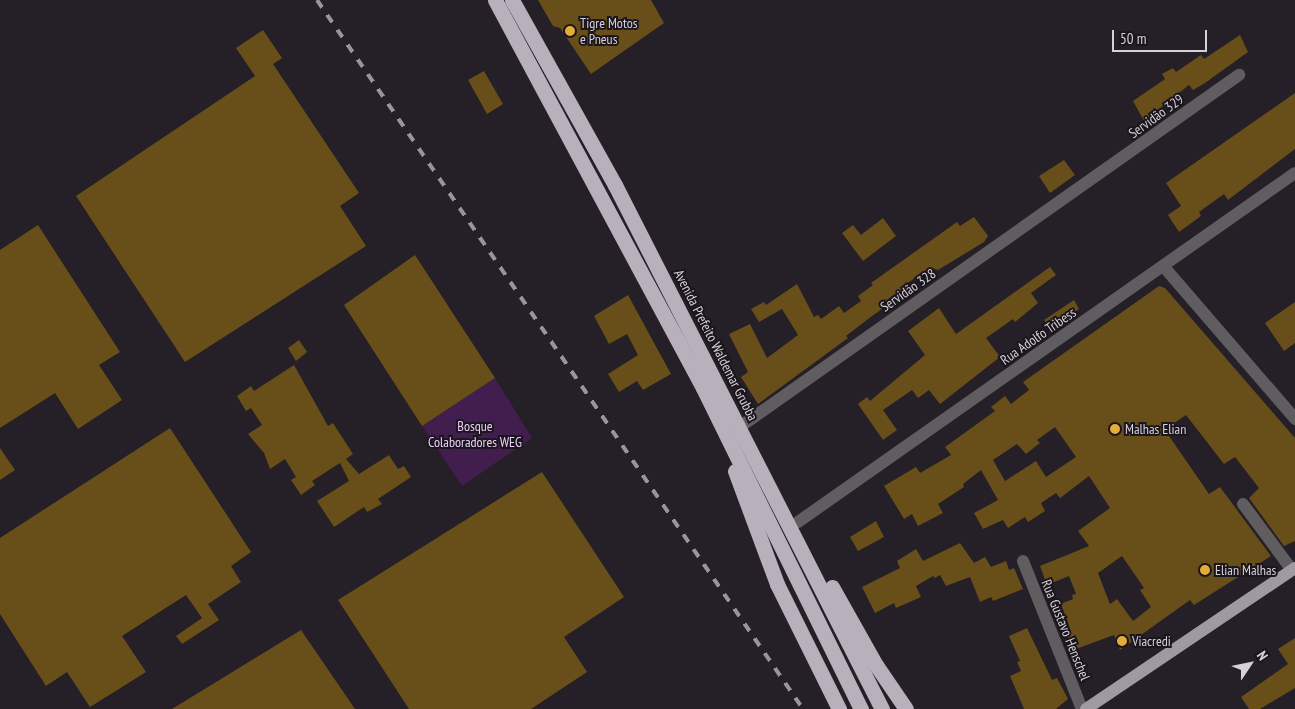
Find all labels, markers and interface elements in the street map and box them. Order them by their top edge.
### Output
place label: Tigre Motos e Pneus [580,15,637,48]
scale bar [1115,20,1210,52]
marker: Tigre Motos e Pneus [564,25,576,37]
text: 50 m [1120,29,1146,48]
street label: Servidão 329 [1125,90,1187,142]
street label: Servidão 328 [877,265,939,315]
street label: Avenida Prefeito Waldemar Grubba [670,267,762,423]
street label: Rua Adolfo Tribess [997,304,1079,368]
park label: Bosque Colaboradores WEG [428,418,522,451]
place label: Malhas Elian [1125,421,1186,437]
marker: Malhas Elian [1109,423,1121,435]
place label: Elian Malhas [1215,562,1276,578]
marker: Elian Malhas [1199,564,1211,576]
street label: Rua Gustavo Henschel [1038,577,1094,683]
place label: Viacredi [1132,633,1171,649]
marker: Viacredi [1116,635,1128,647]
north arrow [1225,639,1275,689]
text: N [1253,647,1272,664]

